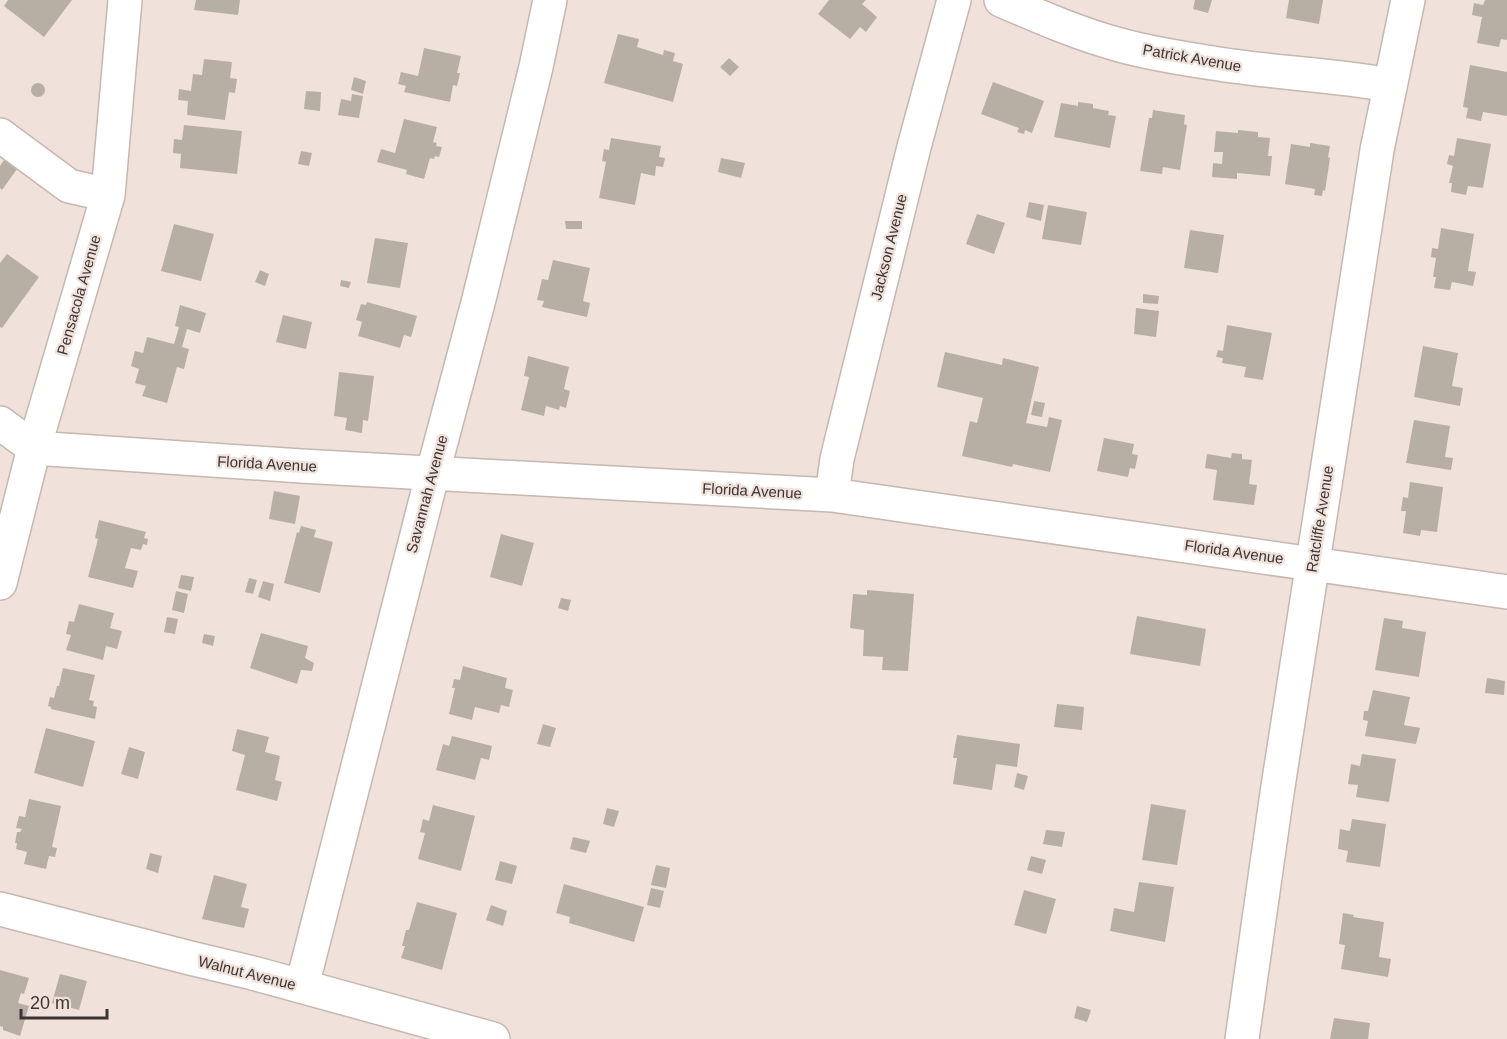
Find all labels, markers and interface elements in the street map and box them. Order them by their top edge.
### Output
street label: Patrick Avenue [1141,40,1243,75]
street label: Jackson Avenue [867,192,910,302]
street label: Pensacola Avenue [53,233,104,357]
street label: Savannah Avenue [403,433,450,555]
street label: Florida Avenue [217,452,317,475]
street label: Ratcliffe Avenue [1303,464,1336,574]
street label: Florida Avenue [702,479,802,502]
street label: Florida Avenue [1183,536,1285,567]
street label: Walnut Avenue [197,952,298,993]
scale bar [21,982,106,1020]
text: 20 m [30,993,70,1013]

